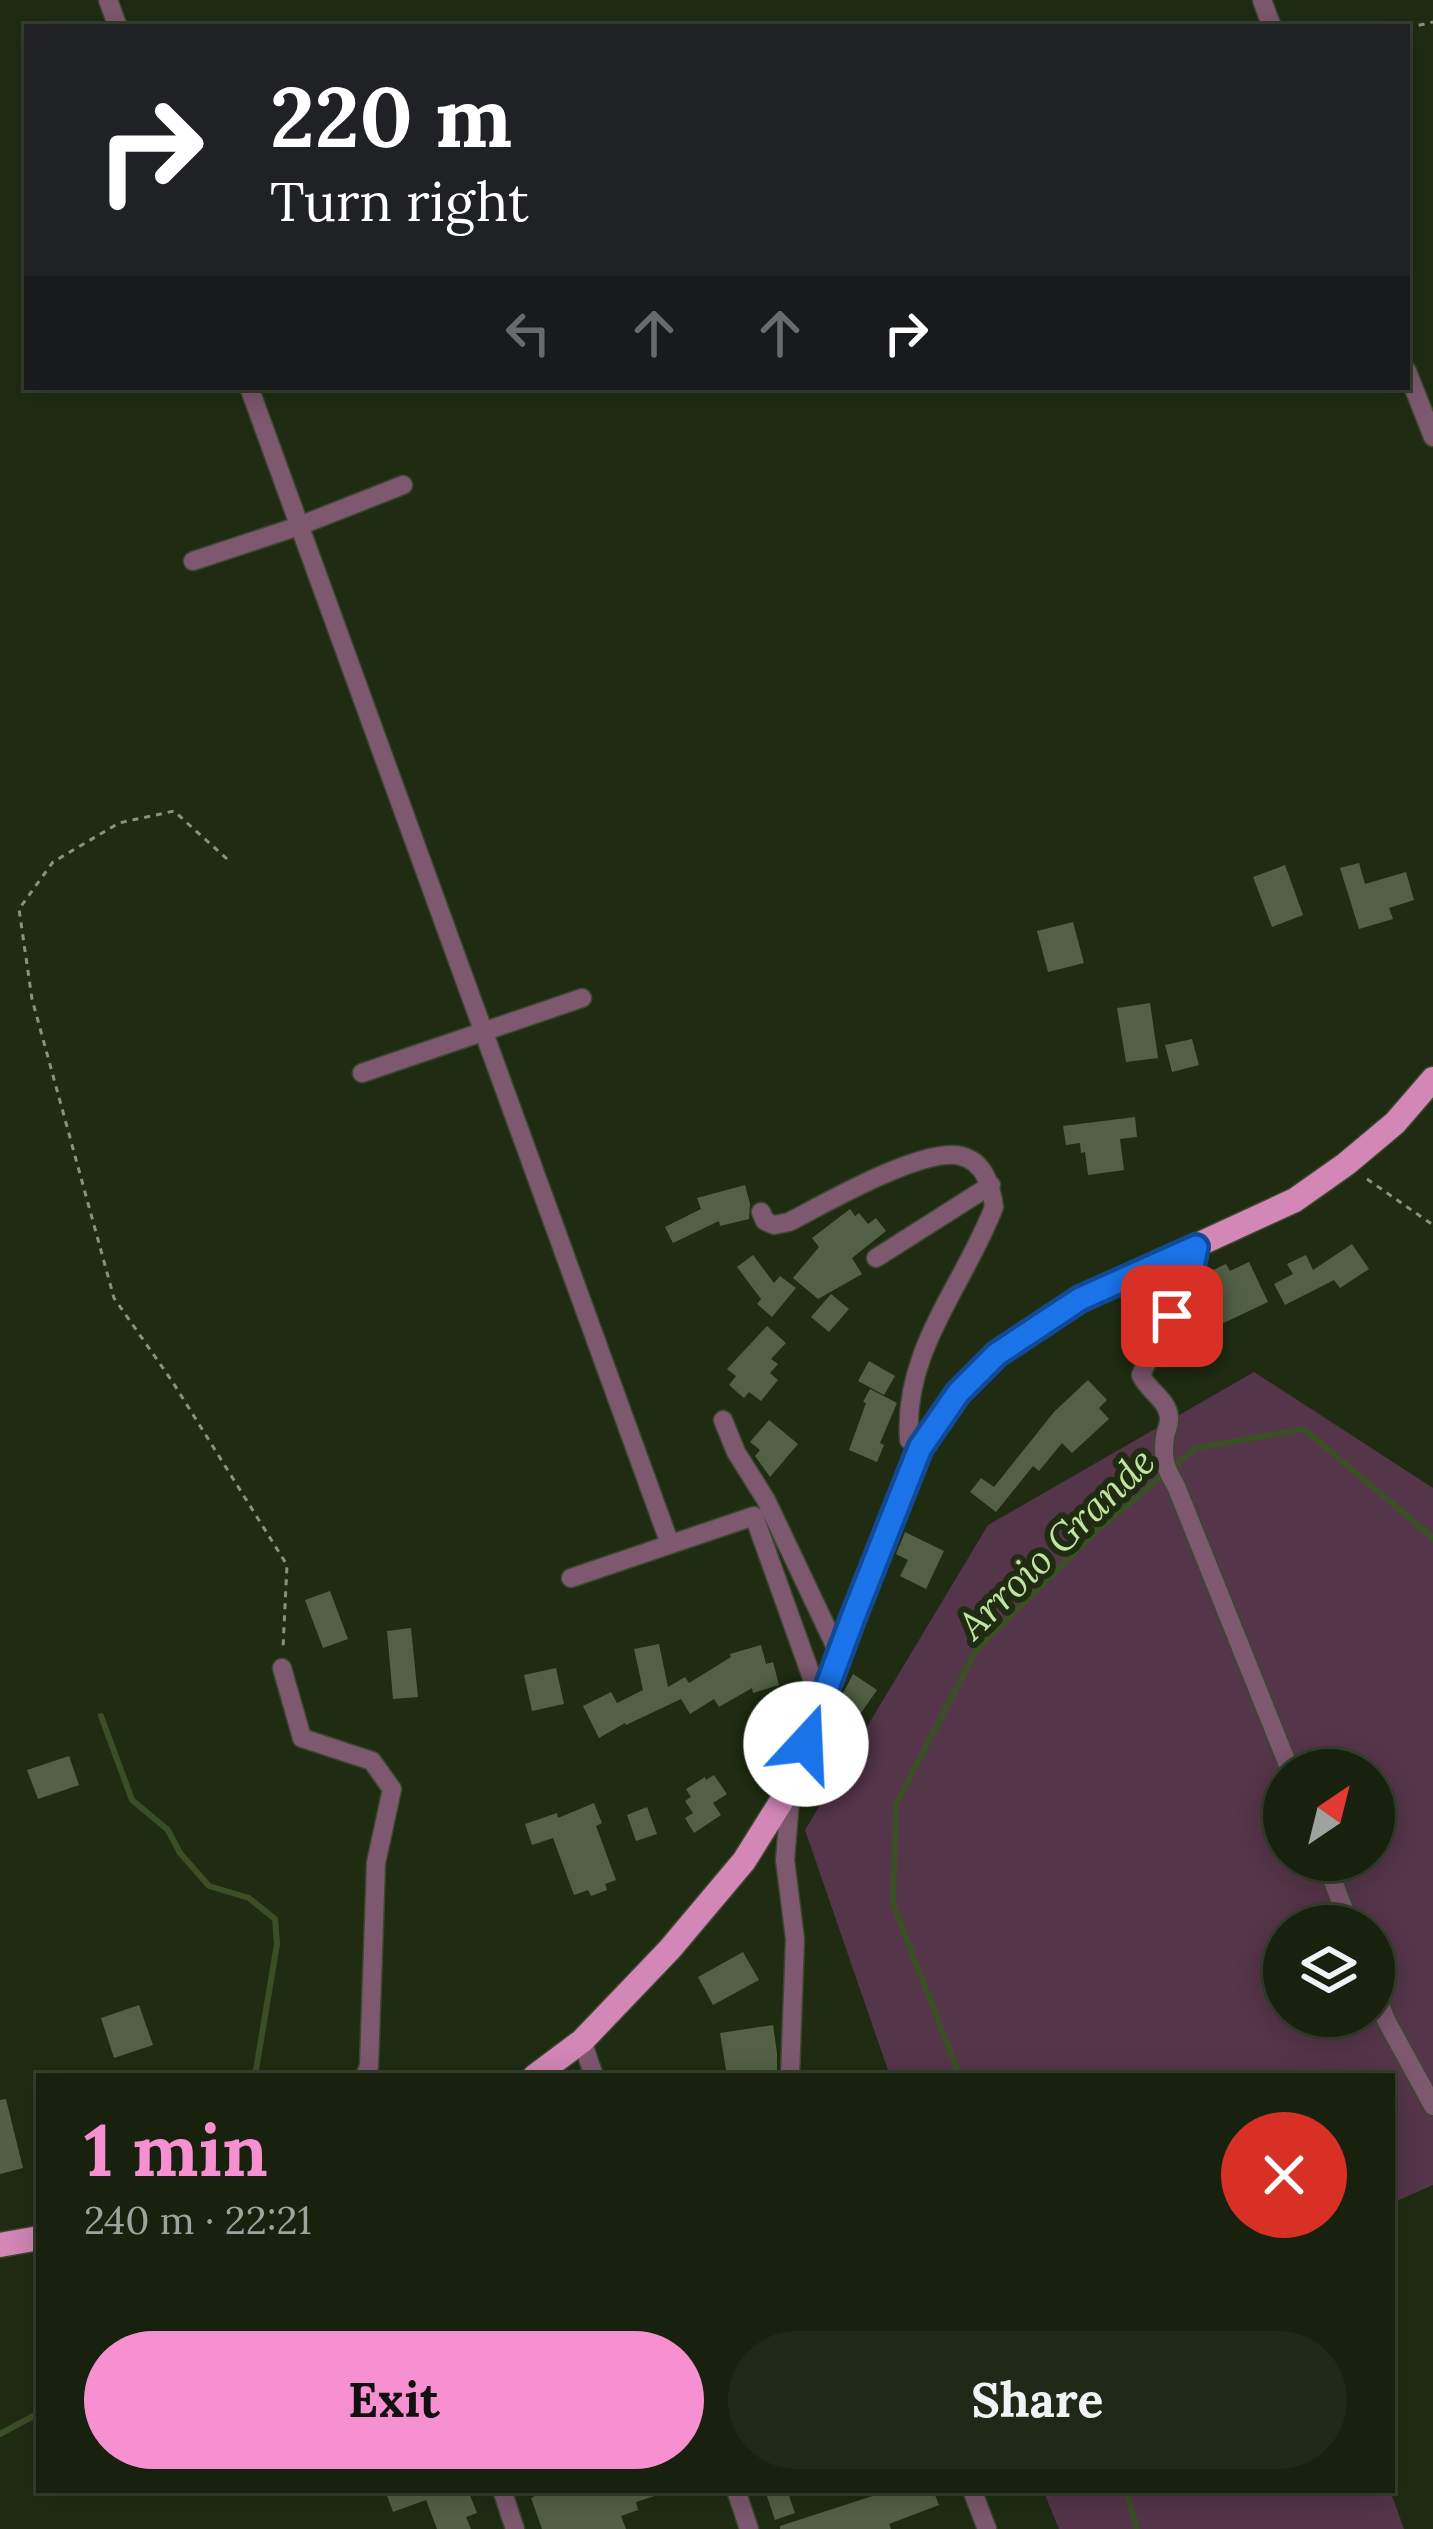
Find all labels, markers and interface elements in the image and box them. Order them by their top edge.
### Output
text: 220 m [270,62,512,170]
icon: right [72,72,228,228]
text: Turn right [270,167,529,236]
icon: left [495,300,561,366]
icon: ahead [621,300,687,366]
icon: ahead [747,300,813,366]
icon: right [873,300,939,366]
pin [1121,1265,1223,1367]
icon: arrive [1139,1283,1205,1349]
water label: Arroio Grande [946,1436,1165,1650]
position arrow [743,1681,869,1807]
north arrow [1263,1749,1395,1881]
map controls [1263,1749,1395,2037]
button: layers [1263,1905,1395,2037]
text: 1 min [84,2104,268,2196]
button: close [1221,2112,1347,2238]
text: 240 m · 22:21 [84,2195,312,2245]
button: Exit [84,2331,704,2469]
button: Share [728,2331,1347,2469]

